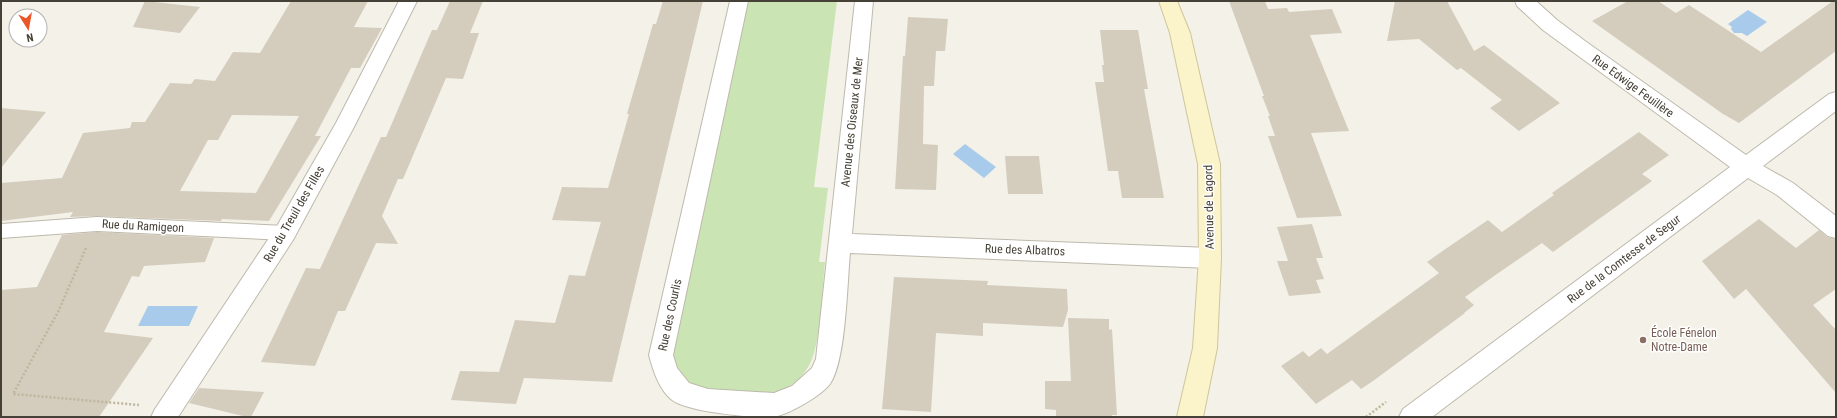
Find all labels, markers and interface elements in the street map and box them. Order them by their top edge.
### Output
north arrow [8,8,48,48]
text: N [25,30,34,44]
street label: Rue Edwige Feuillère [1590,52,1677,120]
street label: Avenue des Oiseaux de Mer [838,56,866,188]
street label: Rue du Treuil des Filles [261,163,327,265]
street label: Avenue de Lagord [1201,165,1217,249]
street label: Rue de la Comtesse de Segur [1565,212,1684,306]
street label: Rue du Ramigeon [102,217,185,235]
street label: Rue des Albatros [985,242,1065,258]
street label: Rue des Courlis [655,278,685,352]
place label: École Fénelon Notre-Dame [1651,325,1717,354]
marker: École Fénelon Notre-Dame [1638,335,1648,345]

